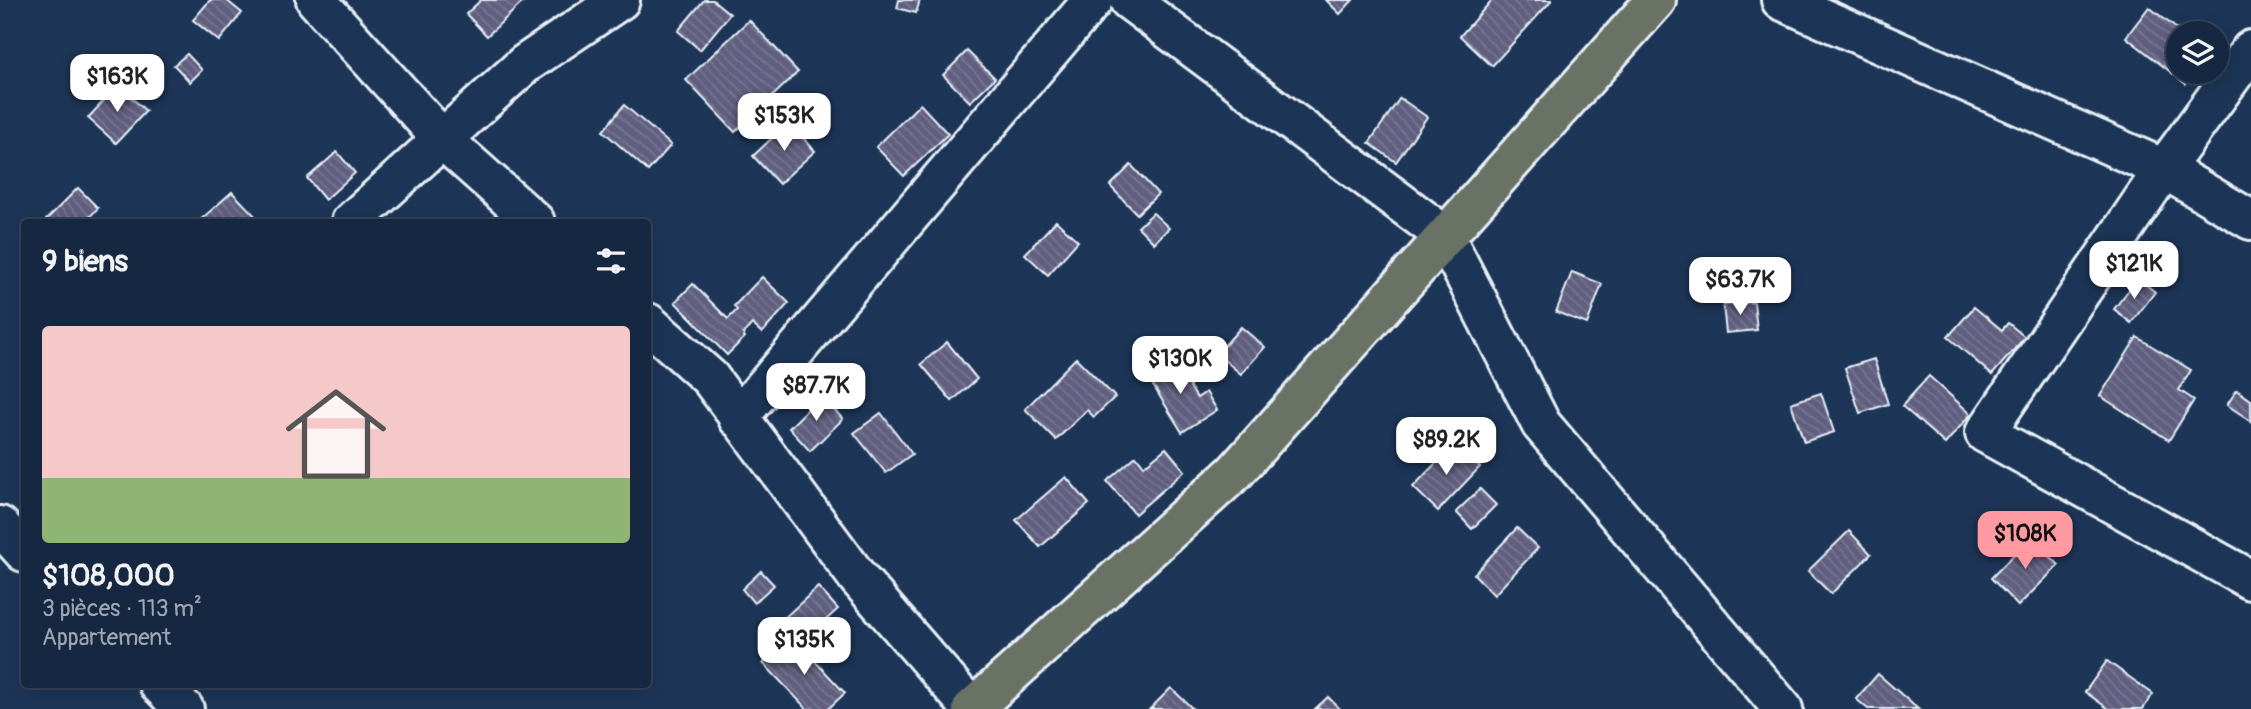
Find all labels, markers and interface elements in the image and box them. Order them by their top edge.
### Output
map controls [2166,21,2229,84]
button: layers [2166,21,2229,84]
pin: $163K [68,54,166,114]
text: $163K [86,62,148,91]
pin: $153K [735,94,833,153]
text: $153K [754,101,814,130]
icon: filters [592,242,630,280]
pin: $121K [2085,242,2183,301]
text: 9 biens [42,243,128,280]
text: $121K [2105,249,2163,278]
pin: $63.7K [1683,258,1797,317]
text: $63.7K [1705,265,1775,294]
pin: $130K [1131,336,1229,396]
text: $130K [1148,344,1212,373]
pin: $87.7K [759,364,873,423]
icon: home [273,371,399,497]
text: $87.7K [782,371,850,400]
pin: $89.2K [1389,418,1503,477]
text: $89.2K [1412,425,1480,454]
pin: $108K [1976,512,2074,571]
text: $108K [1994,519,2056,548]
text: $108,000 [42,557,175,594]
text: 3 pièces · 113 m² [42,594,202,623]
pin: $135K [755,618,853,677]
text: Appartement [42,623,171,652]
text: $135K [774,625,834,654]

